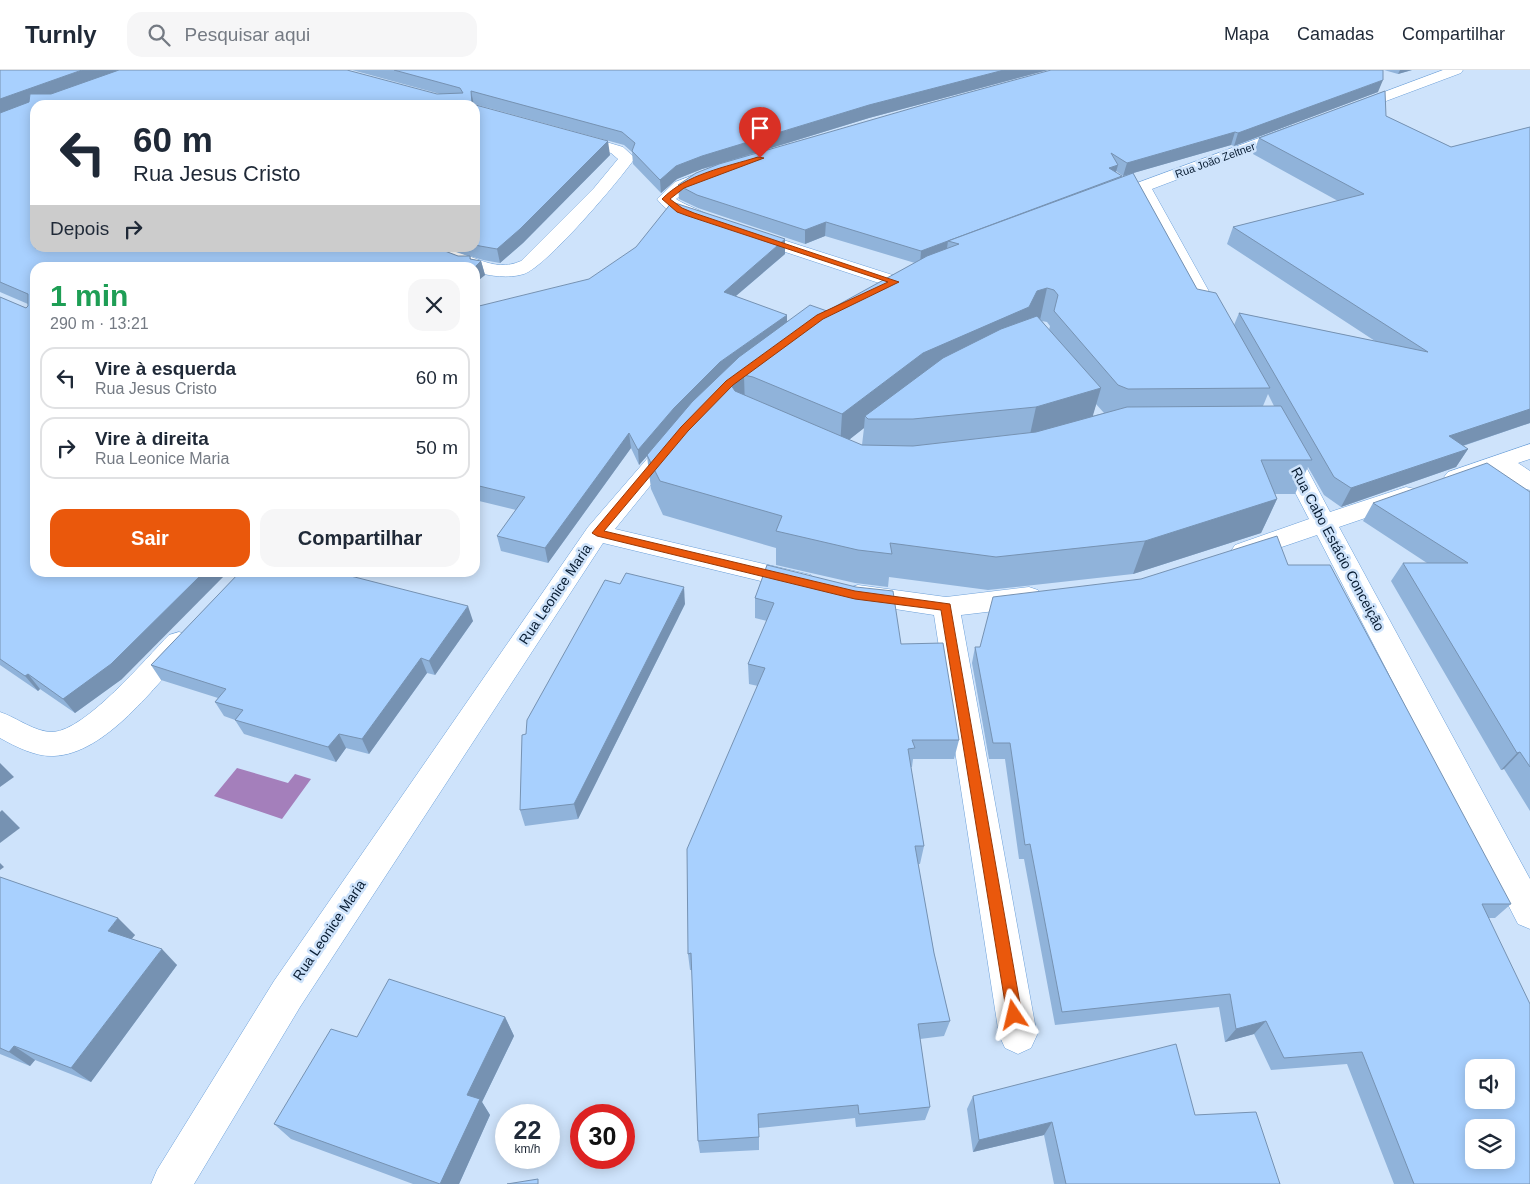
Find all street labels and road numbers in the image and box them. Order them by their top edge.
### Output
street label: Rua João Zeltner [1173,140,1257,180]
street label: Rua Cabo Estácio Conceição [1288,465,1388,634]
street label: Rua Leonice Maria [516,541,595,647]
street label: Rua Leonice Maria [290,877,369,983]

